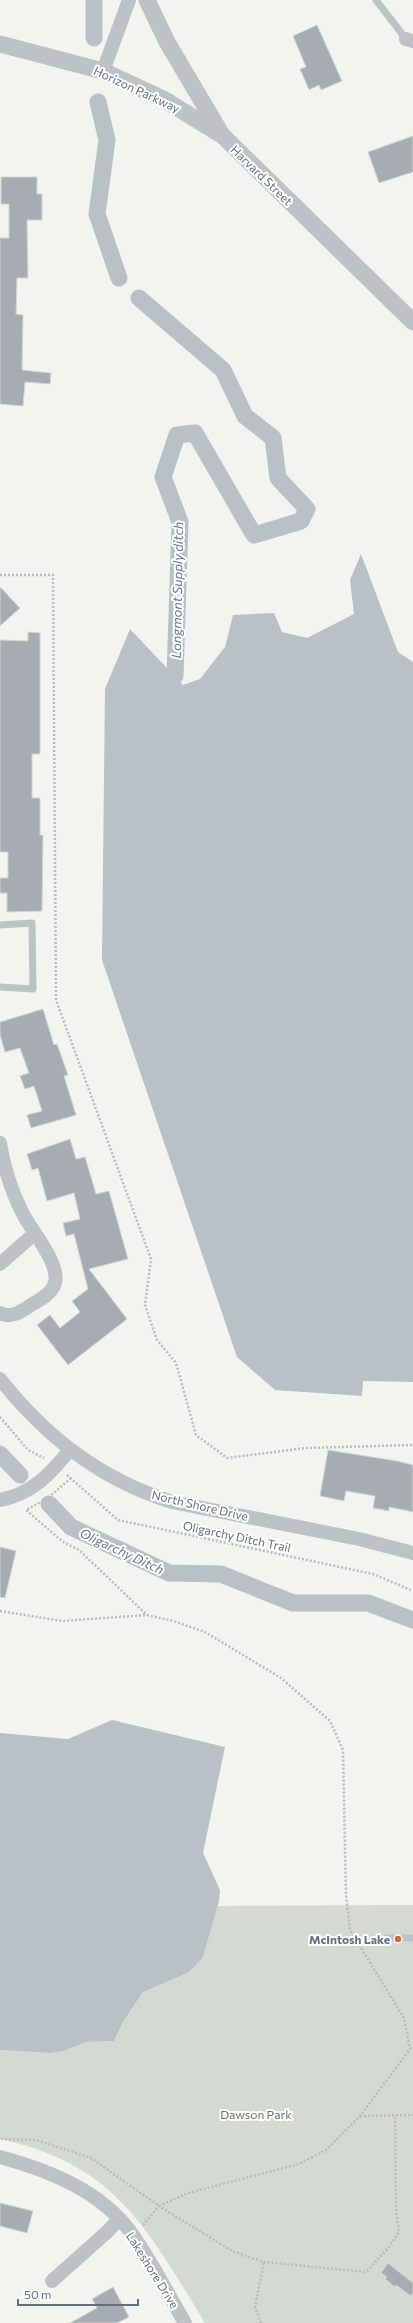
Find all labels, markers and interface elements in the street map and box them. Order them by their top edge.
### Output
street label: Horizon Parkway [92,63,182,115]
street label: Harvard Street [228,142,296,208]
water label: Longmont Supply ditch [168,521,186,659]
street label: North Shore Drive [150,1487,250,1523]
street label: Oligarchy Ditch Trail [182,1518,292,1554]
water label: Oligarchy Ditch [77,1525,167,1577]
place label: McIntosh Lake [309,1932,390,1946]
marker: McIntosh Lake [393,1934,403,1944]
park label: Dawson Park [220,2107,292,2121]
street label: Lakeshore Drive [124,2229,182,2311]
scale bar [18,2281,138,2307]
text: 50 m [24,2287,52,2301]

